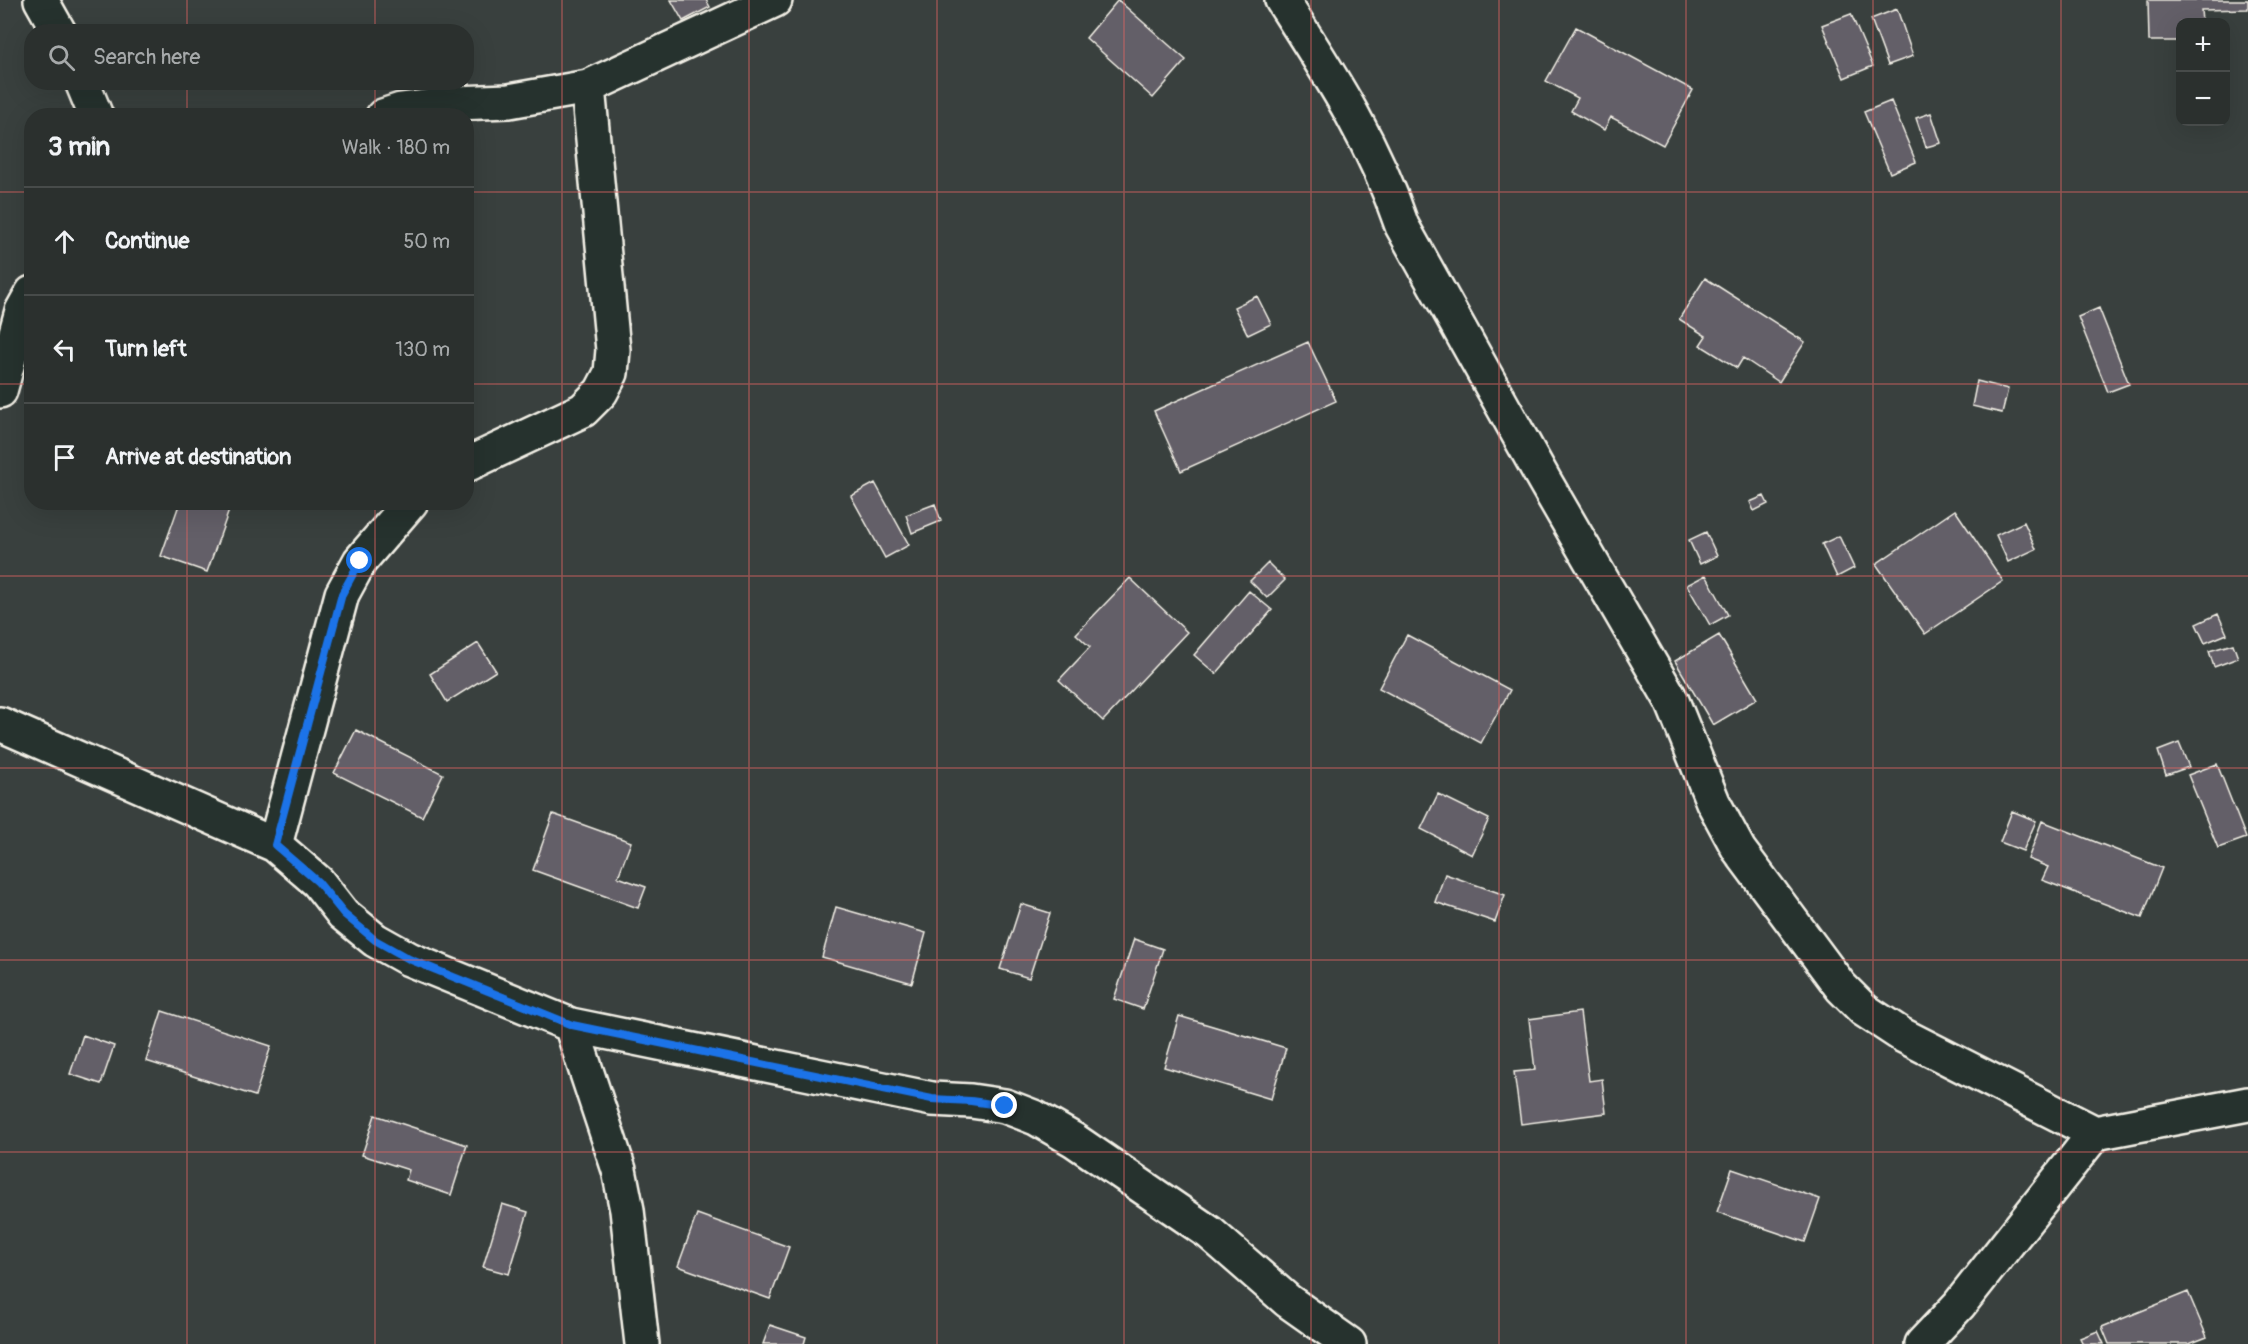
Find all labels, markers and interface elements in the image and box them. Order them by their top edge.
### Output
map controls [2176,18,2230,126]
button: + [2176,18,2230,72]
search box [24,24,474,90]
icon: search [45,41,78,74]
text: Search here [93,43,200,71]
button: − [2176,72,2230,126]
text: 3 min [48,131,110,163]
text: Walk · 180 m [342,135,450,160]
icon: ahead [48,225,81,258]
text: Continue [105,227,189,255]
text: 50 m [403,229,450,254]
icon: left [48,333,81,366]
text: Turn left [105,335,187,363]
text: 130 m [395,337,450,362]
icon: arrive [48,441,81,474]
text: Arrive at destination [105,443,291,471]
route start [346,547,372,573]
route end [991,1092,1017,1118]

